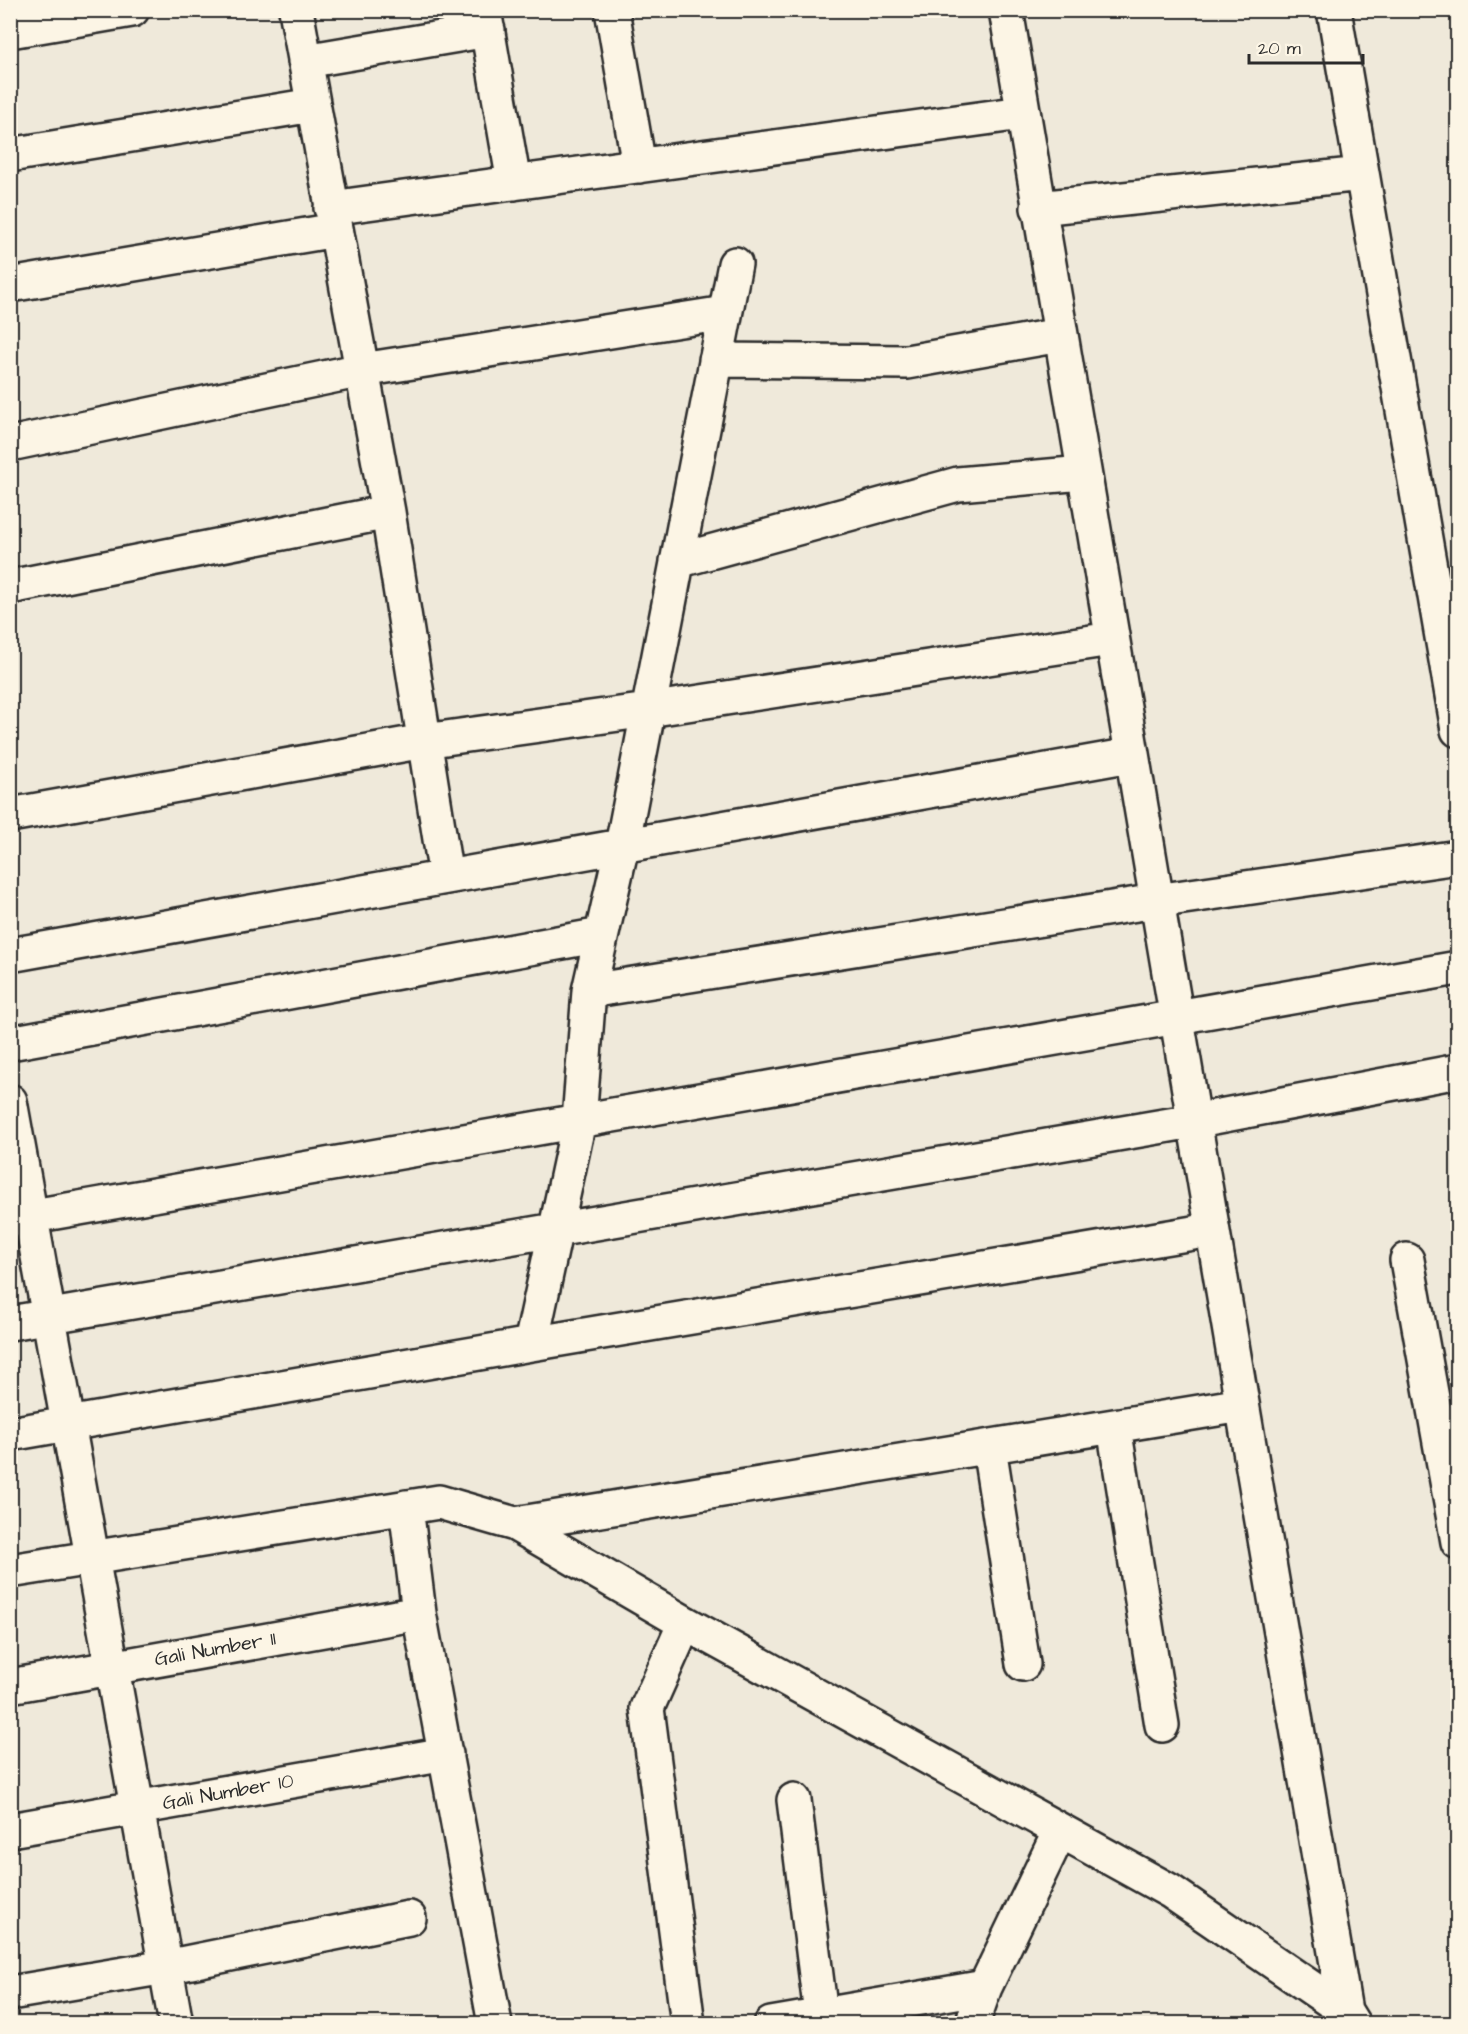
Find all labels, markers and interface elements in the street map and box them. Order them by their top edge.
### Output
scale bar [1249,27,1363,65]
text: 20 m [1258,36,1301,61]
street label: Gali Number 11 [152,1624,278,1673]
street label: Gali Number 10 [160,1767,296,1817]

